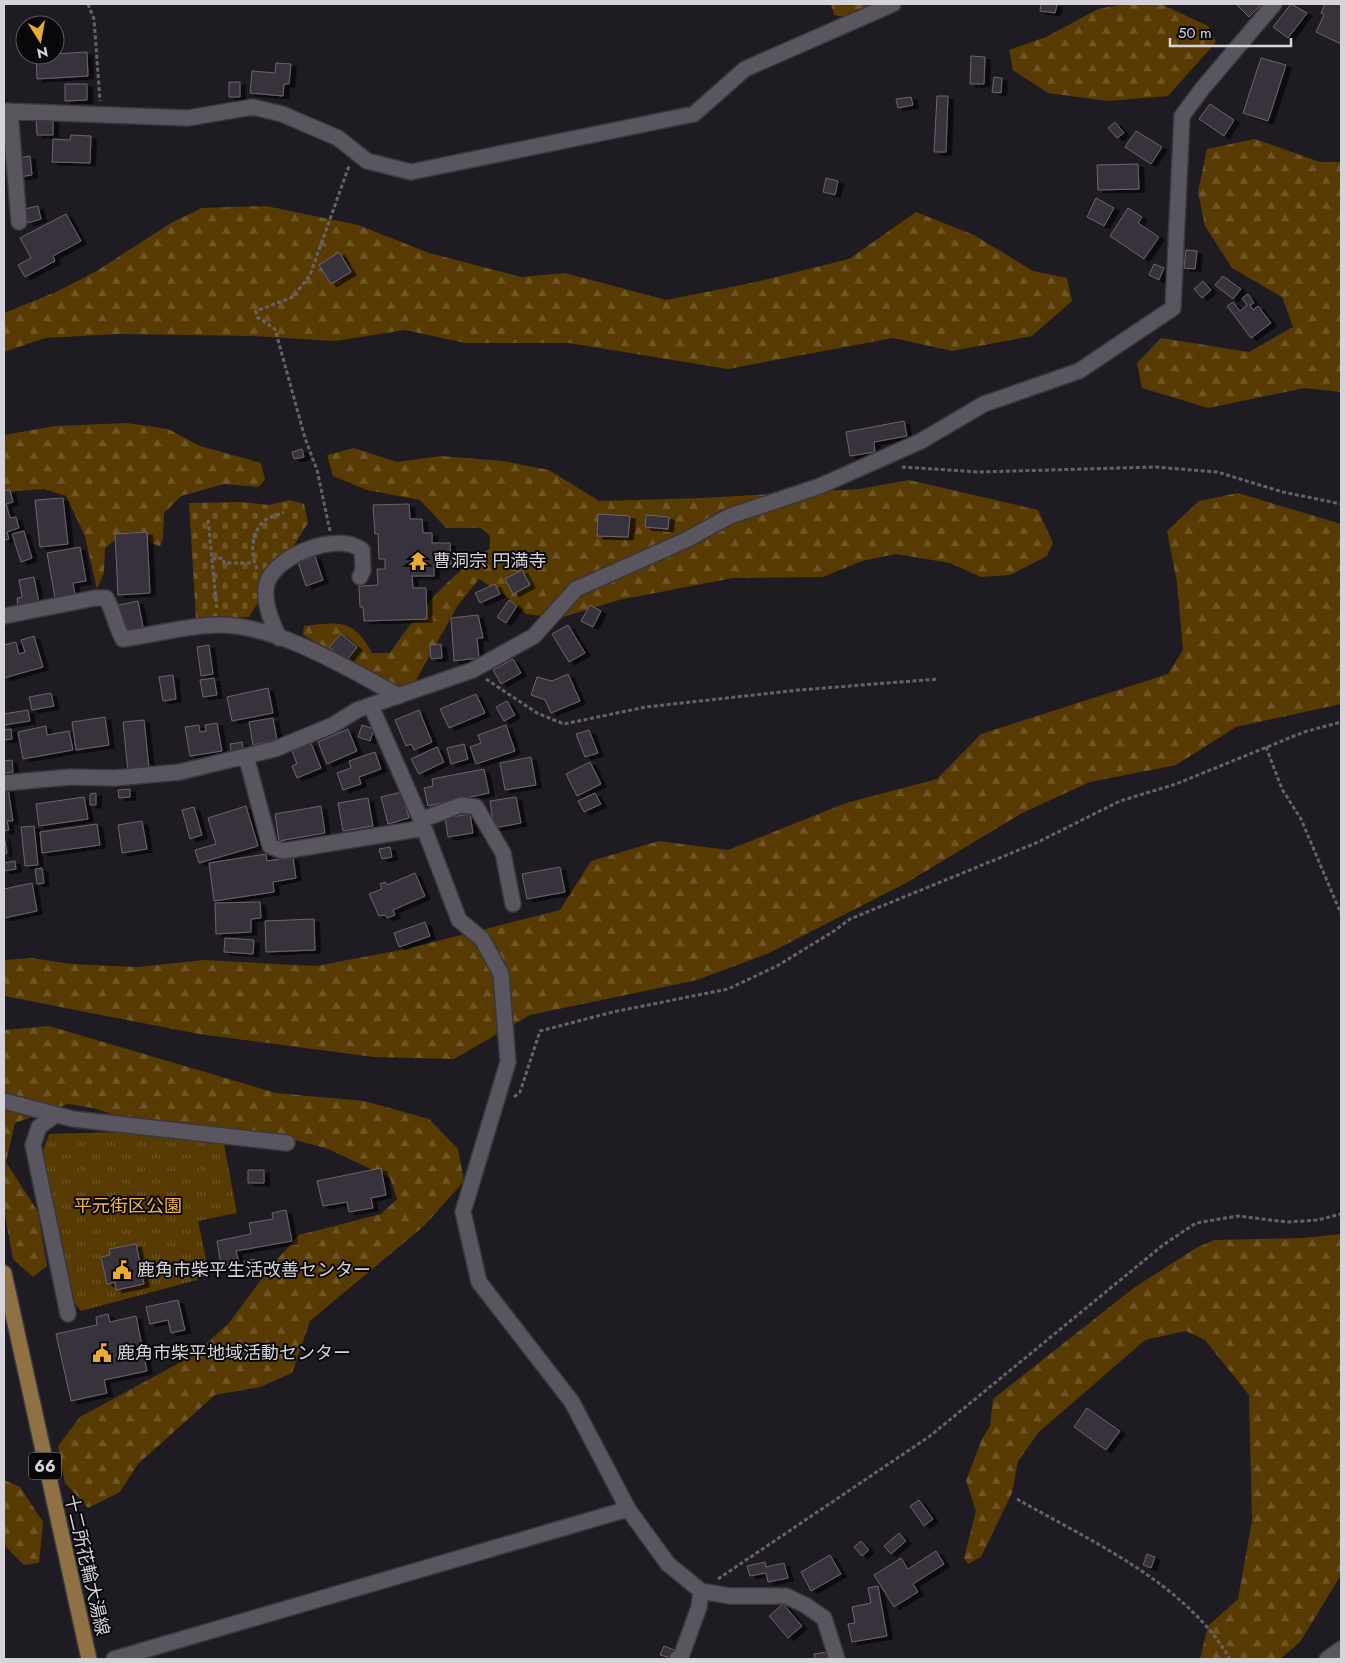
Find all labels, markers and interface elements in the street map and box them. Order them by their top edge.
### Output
north arrow [15,15,65,65]
scale bar [1170,15,1291,47]
text: 50 m [1178,22,1212,44]
text: N [35,42,50,64]
place label: 曹洞宗 円満寺 [433,548,546,574]
temple icon: 曹洞宗 円満寺 [407,550,429,572]
park label: 平元街区公園 [74,1193,182,1219]
place label: 鹿角市柴平生活改善センター [137,1257,371,1283]
public building icon: 鹿角市柴平生活改善センター [111,1259,133,1281]
place label: 鹿角市柴平地域活動センター [117,1340,351,1366]
public building icon: 鹿角市柴平地域活動センター [91,1342,113,1364]
road number: 66 [29,1452,61,1480]
street label: 十二所花輪大湯線 [58,1492,116,1638]

